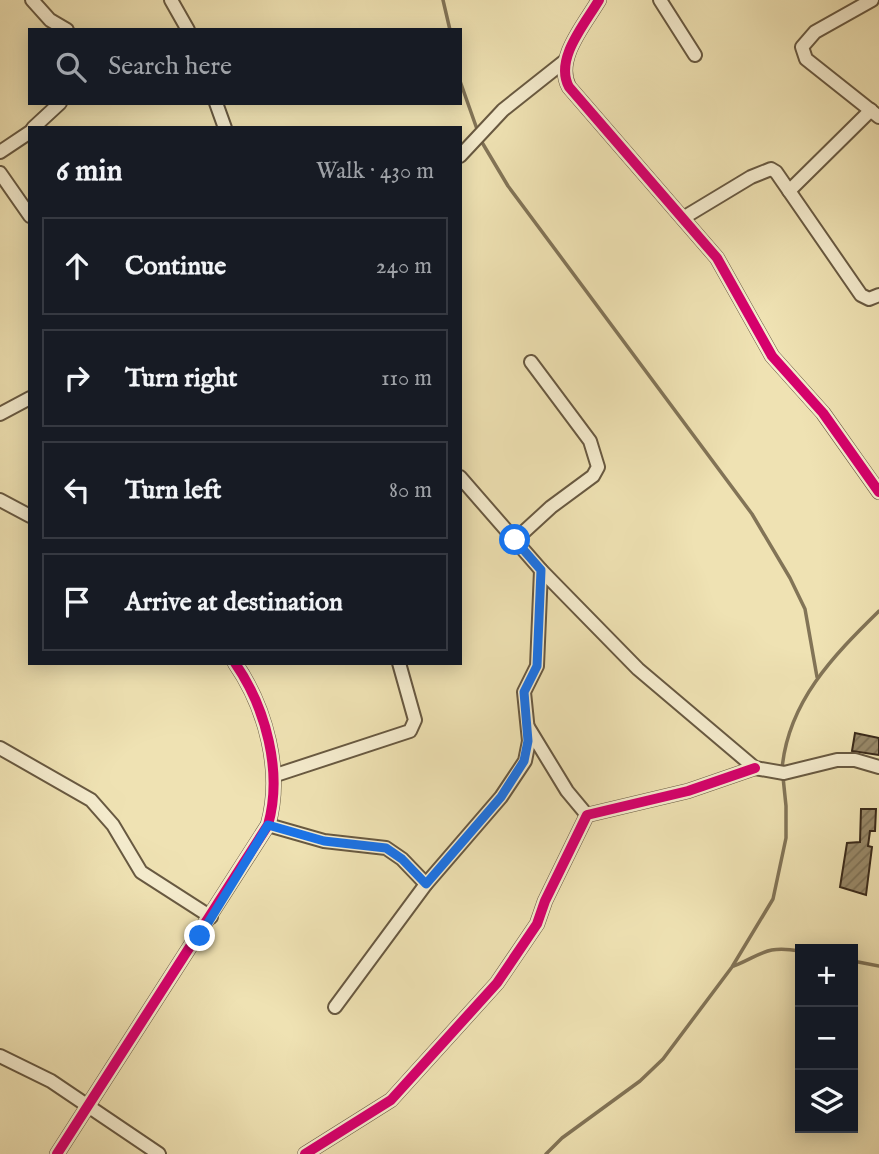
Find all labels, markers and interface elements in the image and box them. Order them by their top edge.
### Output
search box [28,28,462,105]
icon: search [52,48,90,86]
text: Search here [108,50,232,83]
text: 6 min [56,153,122,191]
text: Walk · 430 m [316,157,434,186]
icon: ahead [58,247,96,285]
text: Continue [125,250,226,283]
text: 240 m [376,252,432,281]
icon: right [58,359,96,397]
text: Turn right [125,362,238,395]
text: 110 m [381,364,432,393]
icon: left [58,471,96,509]
text: Turn left [125,474,222,507]
text: 80 m [389,476,432,505]
route start [499,524,530,555]
icon: arrive [58,583,96,621]
text: Arrive at destination [125,586,343,619]
route end [184,920,215,951]
map controls [795,944,858,1133]
button: + [795,944,858,1007]
button: − [795,1007,858,1070]
button: layers [795,1070,858,1133]

